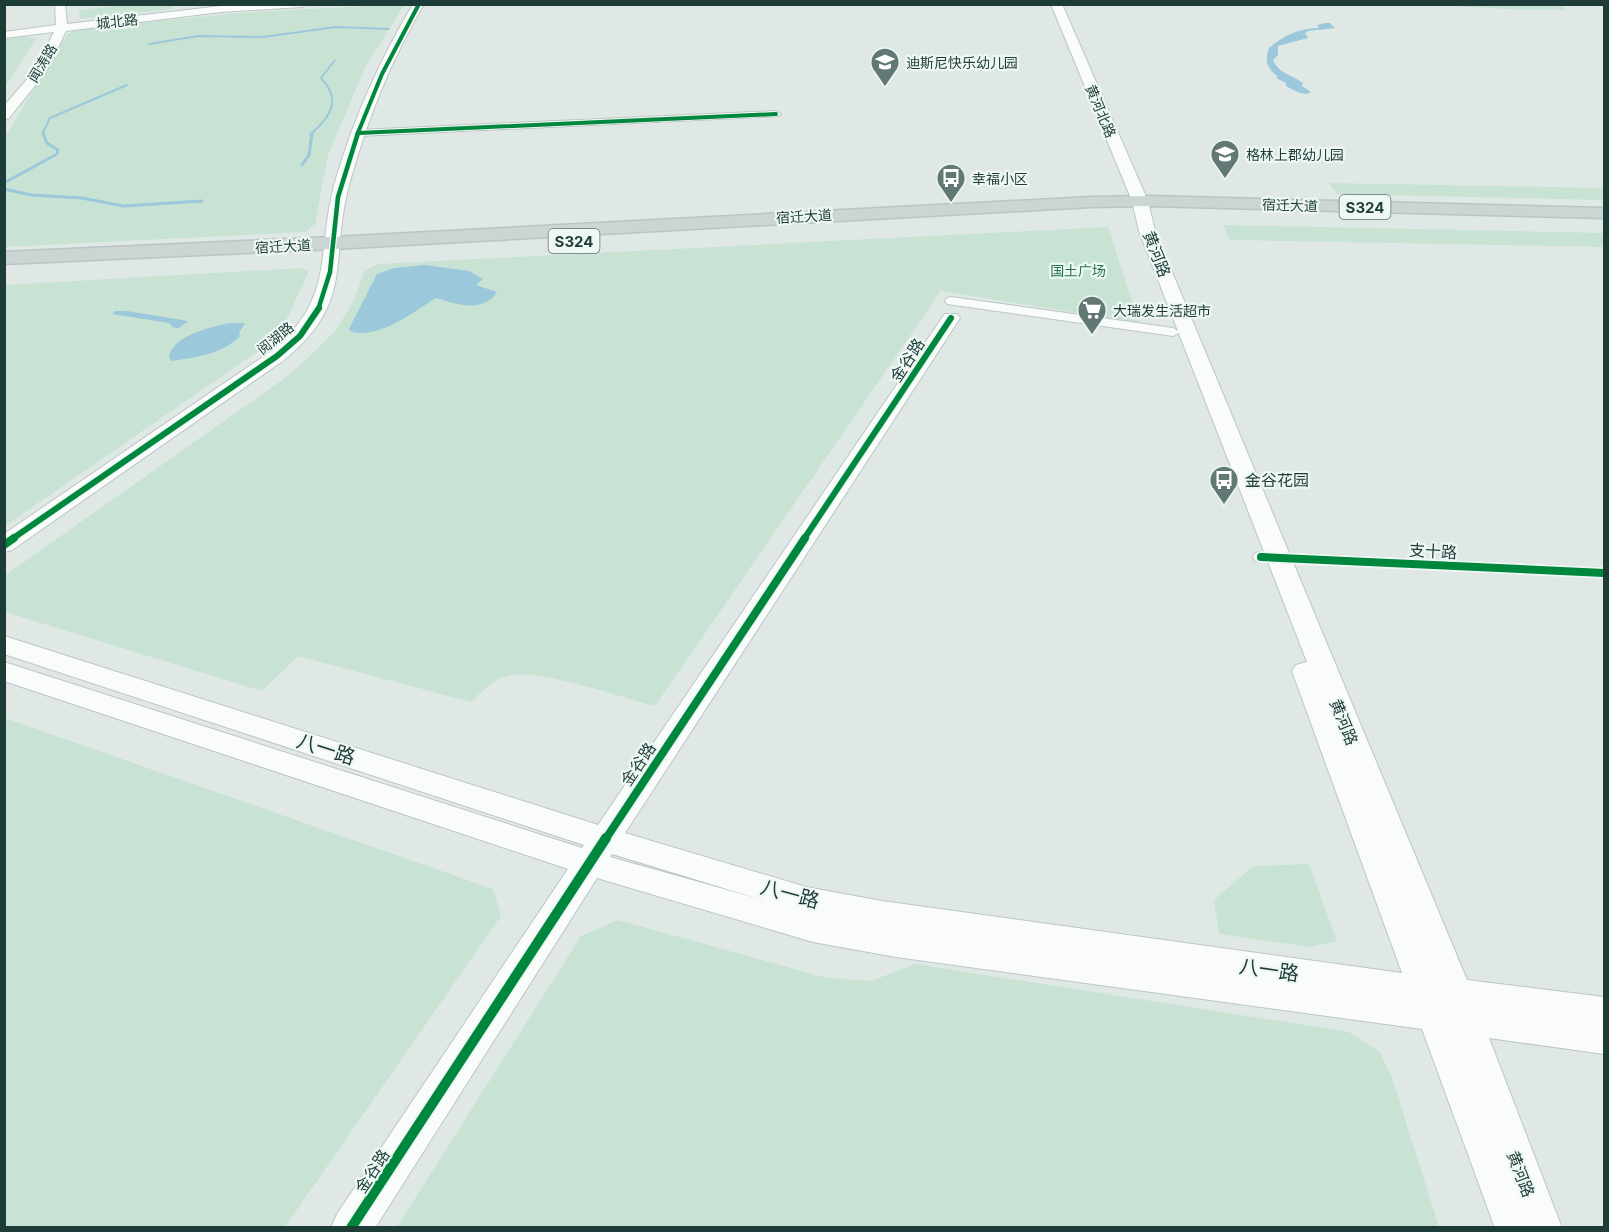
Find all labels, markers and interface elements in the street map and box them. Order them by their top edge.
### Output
street label: 城北路 [95,10,139,32]
street label: 闻涛路 [24,41,60,85]
school or university icon: 迪斯尼快乐幼儿园 [869,46,901,88]
place label: 迪斯尼快乐幼儿园 [906,54,1018,71]
street label: 黄河北路 [1082,82,1120,140]
school or university icon: 格林上郡幼儿园 [1209,138,1241,180]
place label: 格林上郡幼儿园 [1246,146,1344,163]
bus stop icon: 幸福小区 [935,162,967,204]
place label: 幸福小区 [972,170,1028,187]
road number: S324 [1340,195,1390,219]
street label: 宿迁大道 [1262,196,1318,214]
street label: 宿迁大道 [776,206,832,226]
street label: 黄河路 [1139,228,1175,280]
road number: S324 [548,229,600,253]
street label: 宿迁大道 [255,236,311,256]
park label: 国土广场 [1050,262,1106,279]
supermarket icon: 大瑞发生活超市 [1076,294,1108,336]
place label: 大瑞发生活超市 [1113,302,1211,319]
street label: 阅湖路 [253,318,297,358]
street label: 金谷路 [886,334,928,386]
bus stop icon: 金谷花园 [1208,464,1240,506]
place label: 金谷花园 [1245,470,1309,490]
street label: 支十路 [1409,540,1457,562]
street label: 黄河路 [1326,696,1362,748]
street label: 八一路 [294,728,358,770]
street label: 金谷路 [616,739,660,789]
street label: 八一路 [758,875,822,913]
street label: 八一路 [1238,954,1300,986]
street label: 金谷路 [351,1145,393,1197]
street label: 黄河路 [1503,1148,1539,1200]

